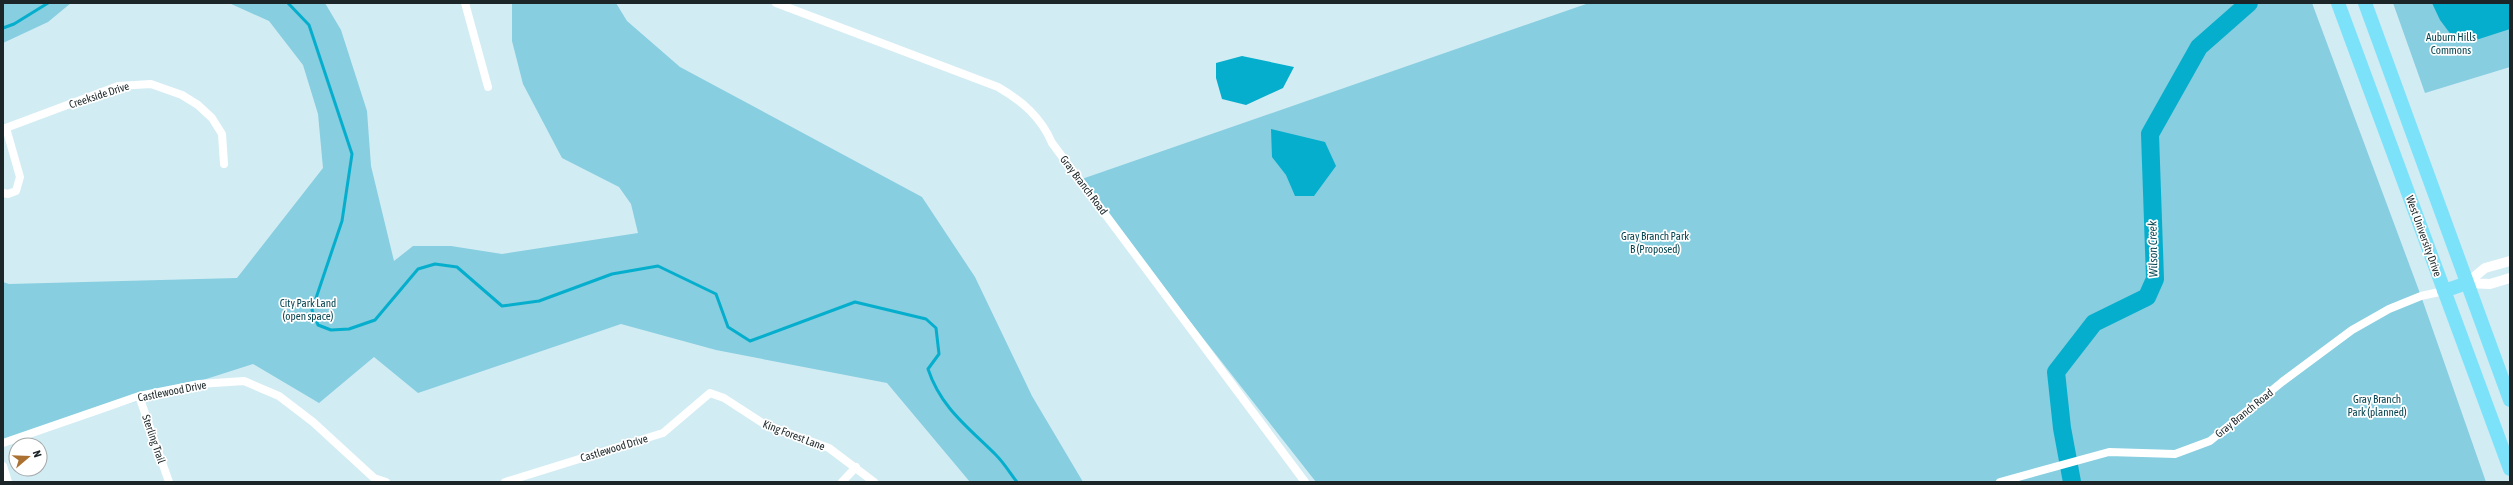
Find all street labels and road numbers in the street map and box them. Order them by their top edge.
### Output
street label: Creekside Drive [67,80,131,110]
street label: Gray Branch Road [1058,153,1110,217]
street label: West University Drive [2404,194,2444,278]
street label: Castlewood Drive [137,378,207,404]
street label: Gray Branch Road [2213,386,2275,440]
street label: Sterling Trail [140,413,168,465]
street label: King Forest Lane [761,418,827,452]
street label: Castlewood Drive [579,432,649,464]

